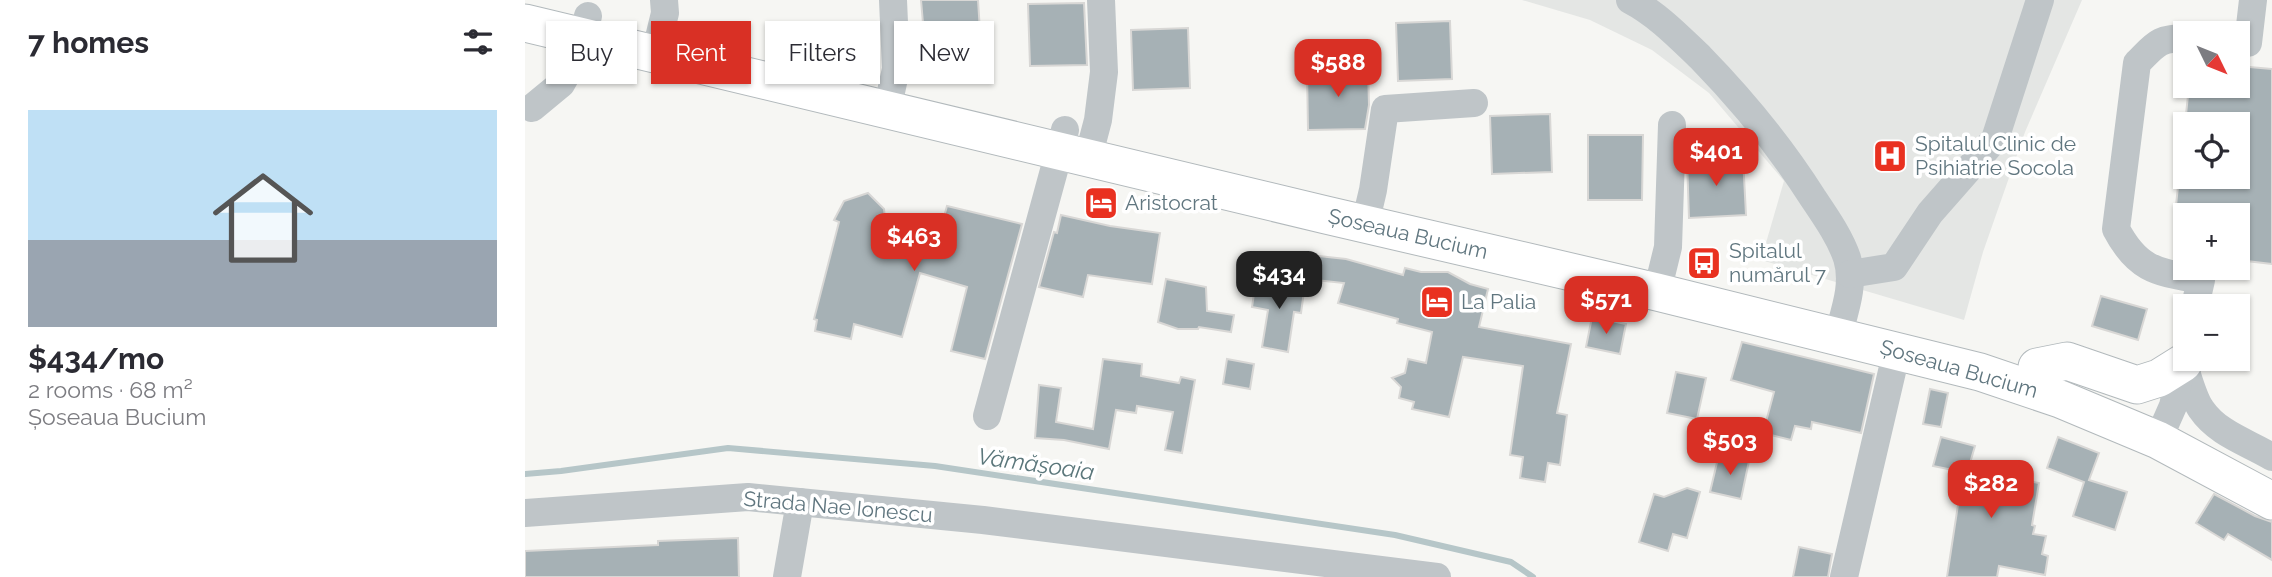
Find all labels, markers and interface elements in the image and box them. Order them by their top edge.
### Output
chip: Buy [546,21,637,84]
chip: Rent [651,21,751,84]
chip: Filters [765,21,880,84]
chip: New [894,21,994,84]
north arrow [2173,21,2251,98]
map controls [2173,21,2250,371]
icon: filters [459,23,497,61]
text: 7 homes [28,25,149,60]
pin: $588 [1297,40,1379,99]
text: $588 [1310,48,1366,75]
button: locate [2173,112,2250,189]
pin: $401 [1675,128,1757,188]
place label: Spitalul Clinic de Psihiatrie Socola [1915,131,2076,180]
text: $401 [1689,137,1743,164]
hospital icon: Spitalul Clinic de Psihiatrie Socola [1871,137,1909,175]
icon: home [200,155,326,281]
hotel icon: Aristocrat [1082,184,1120,222]
place label: Aristocrat [1125,190,1218,215]
street label: Șoseaua Bucium [1326,203,1490,264]
button: + [2173,203,2250,280]
pin: $463 [873,214,955,273]
text: $463 [887,222,941,249]
place label: Spitalul numărul 7 [1729,238,1827,287]
bus stop icon: Spitalul numărul 7 [1685,244,1723,282]
pin: $434 [1238,252,1320,311]
text: $434 [1252,260,1306,287]
pin: $571 [1565,276,1647,336]
hotel icon: La Palia [1418,283,1456,321]
text: $571 [1580,285,1632,312]
place label: La Palia [1461,289,1536,314]
button: − [2173,294,2250,371]
street label: Șoseaua Bucium [1877,334,2041,403]
text: $434/mo [28,341,164,376]
text: 2 rooms · 68 m² [28,376,193,403]
text: Șoseaua Bucium [28,403,206,430]
pin: $503 [1689,418,1771,477]
text: $503 [1703,426,1757,453]
water label: Vămășoaia [976,442,1096,485]
pin: $282 [1950,461,2032,520]
text: $282 [1964,469,2018,496]
street label: Strada Nae Ionescu [742,486,934,527]

